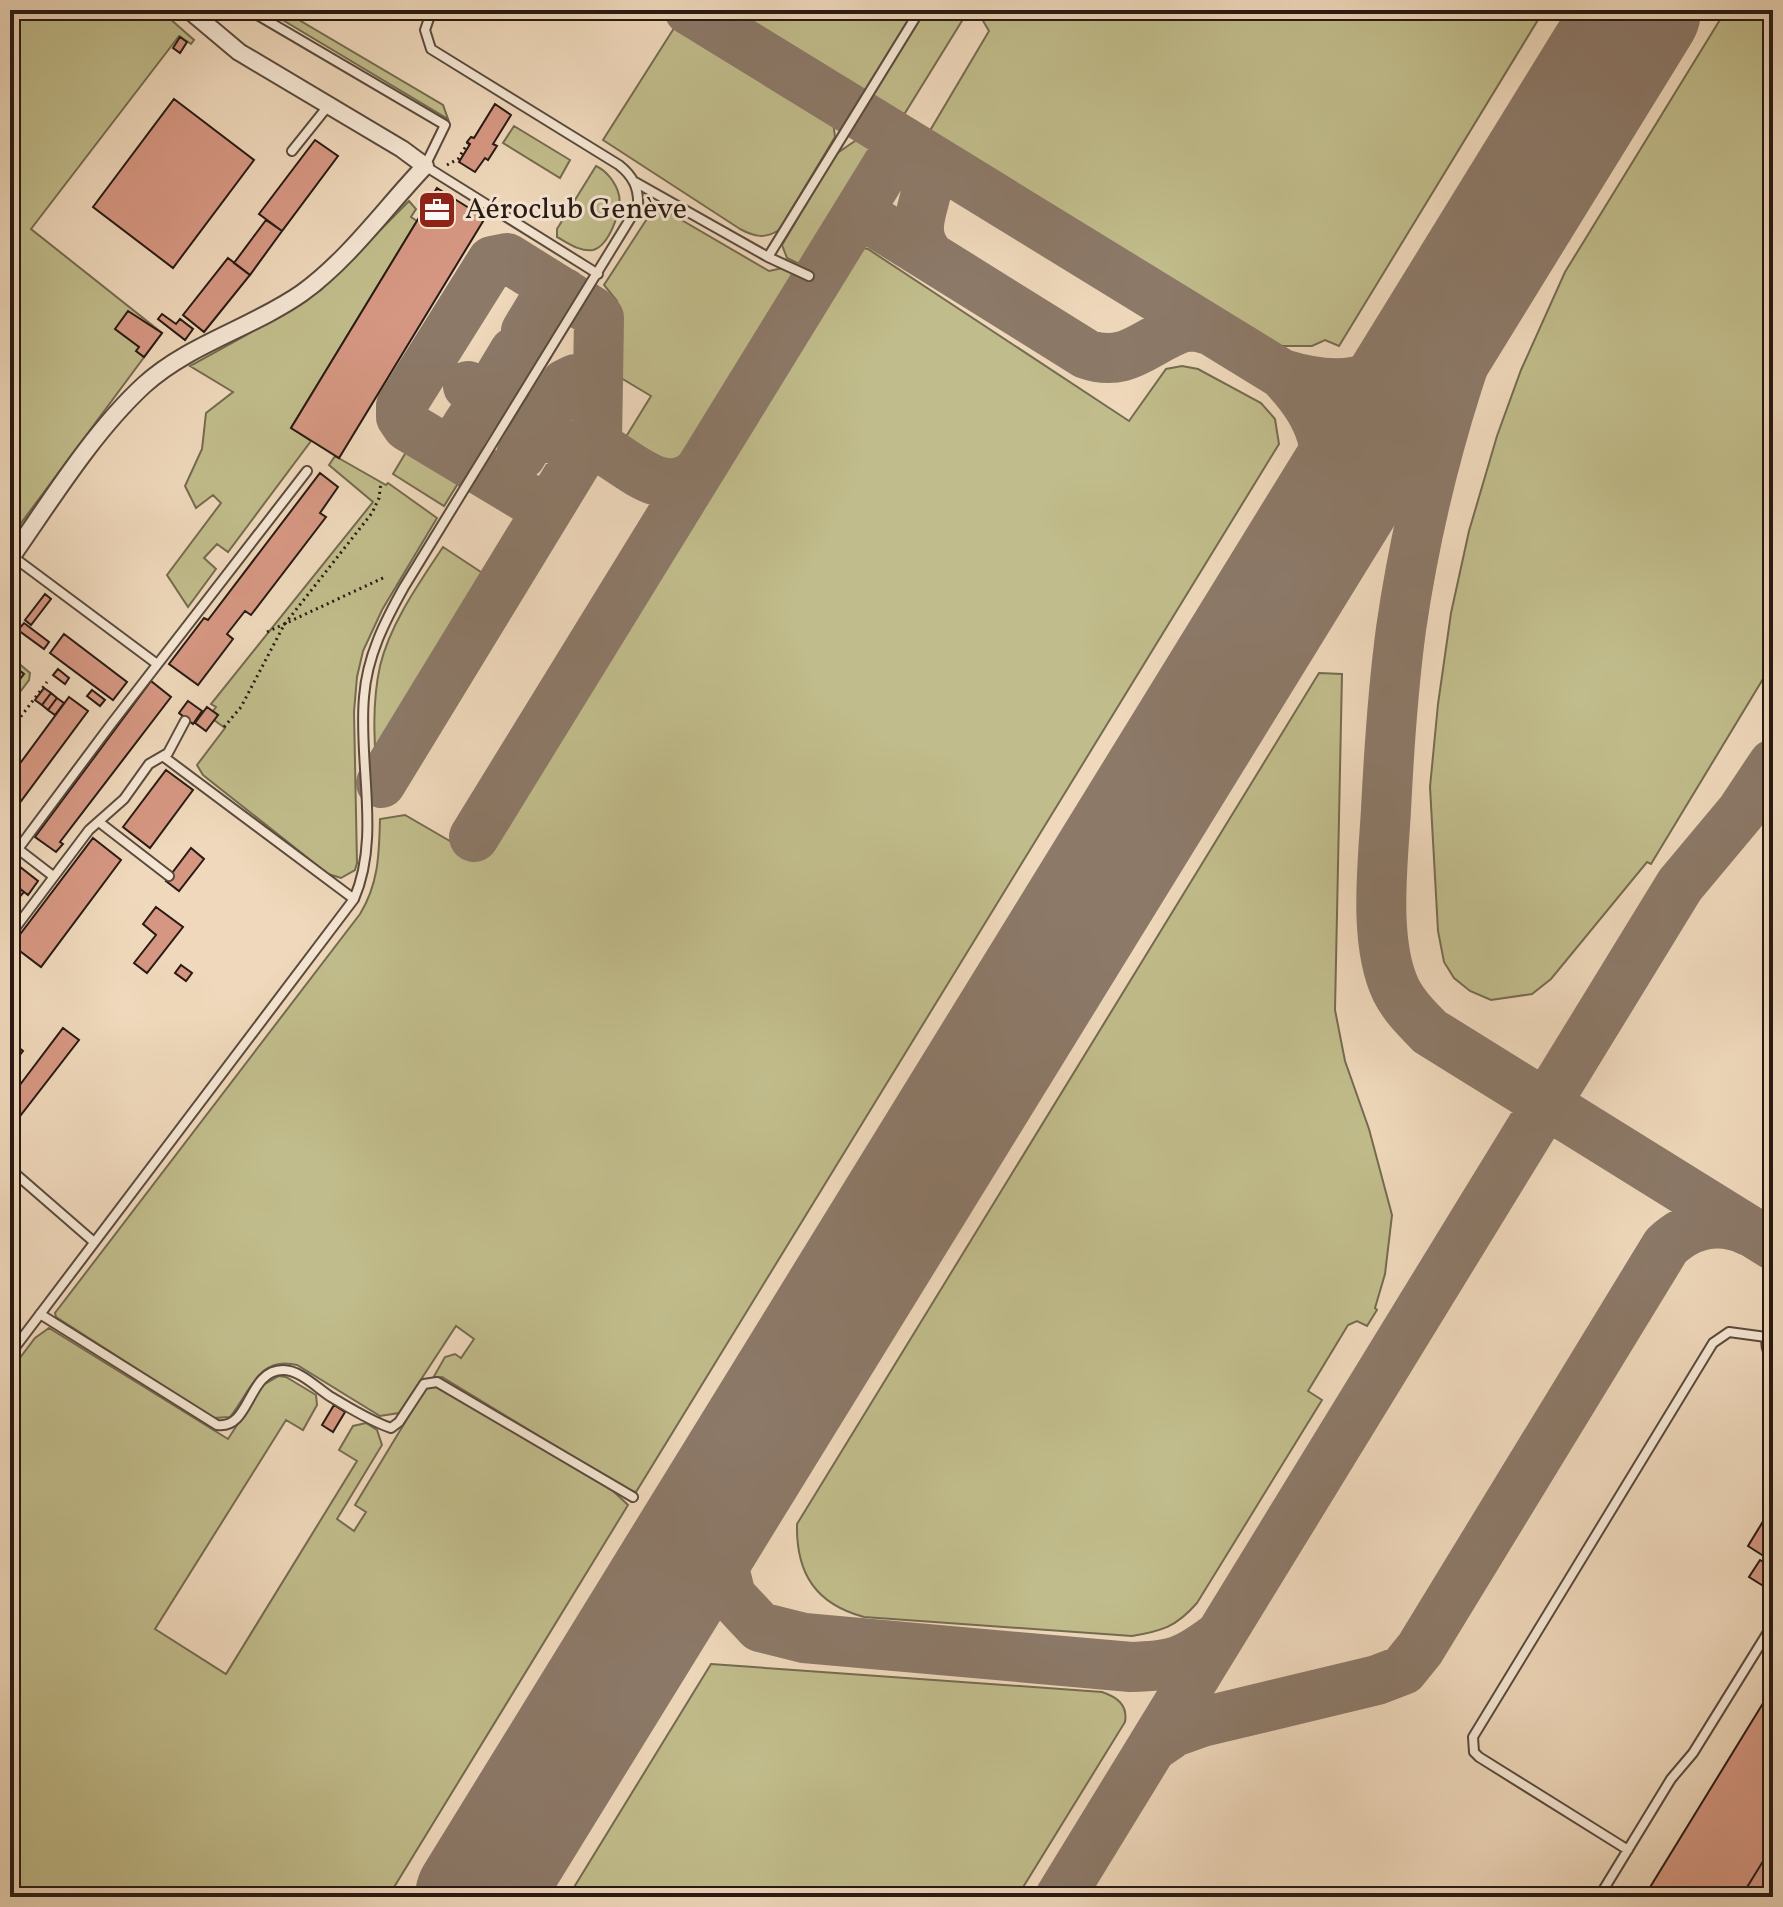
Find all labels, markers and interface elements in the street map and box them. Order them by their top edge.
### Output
office icon: Aéroclub Genève [416,189,458,231]
place label: Aéroclub Genève [465,189,687,231]

